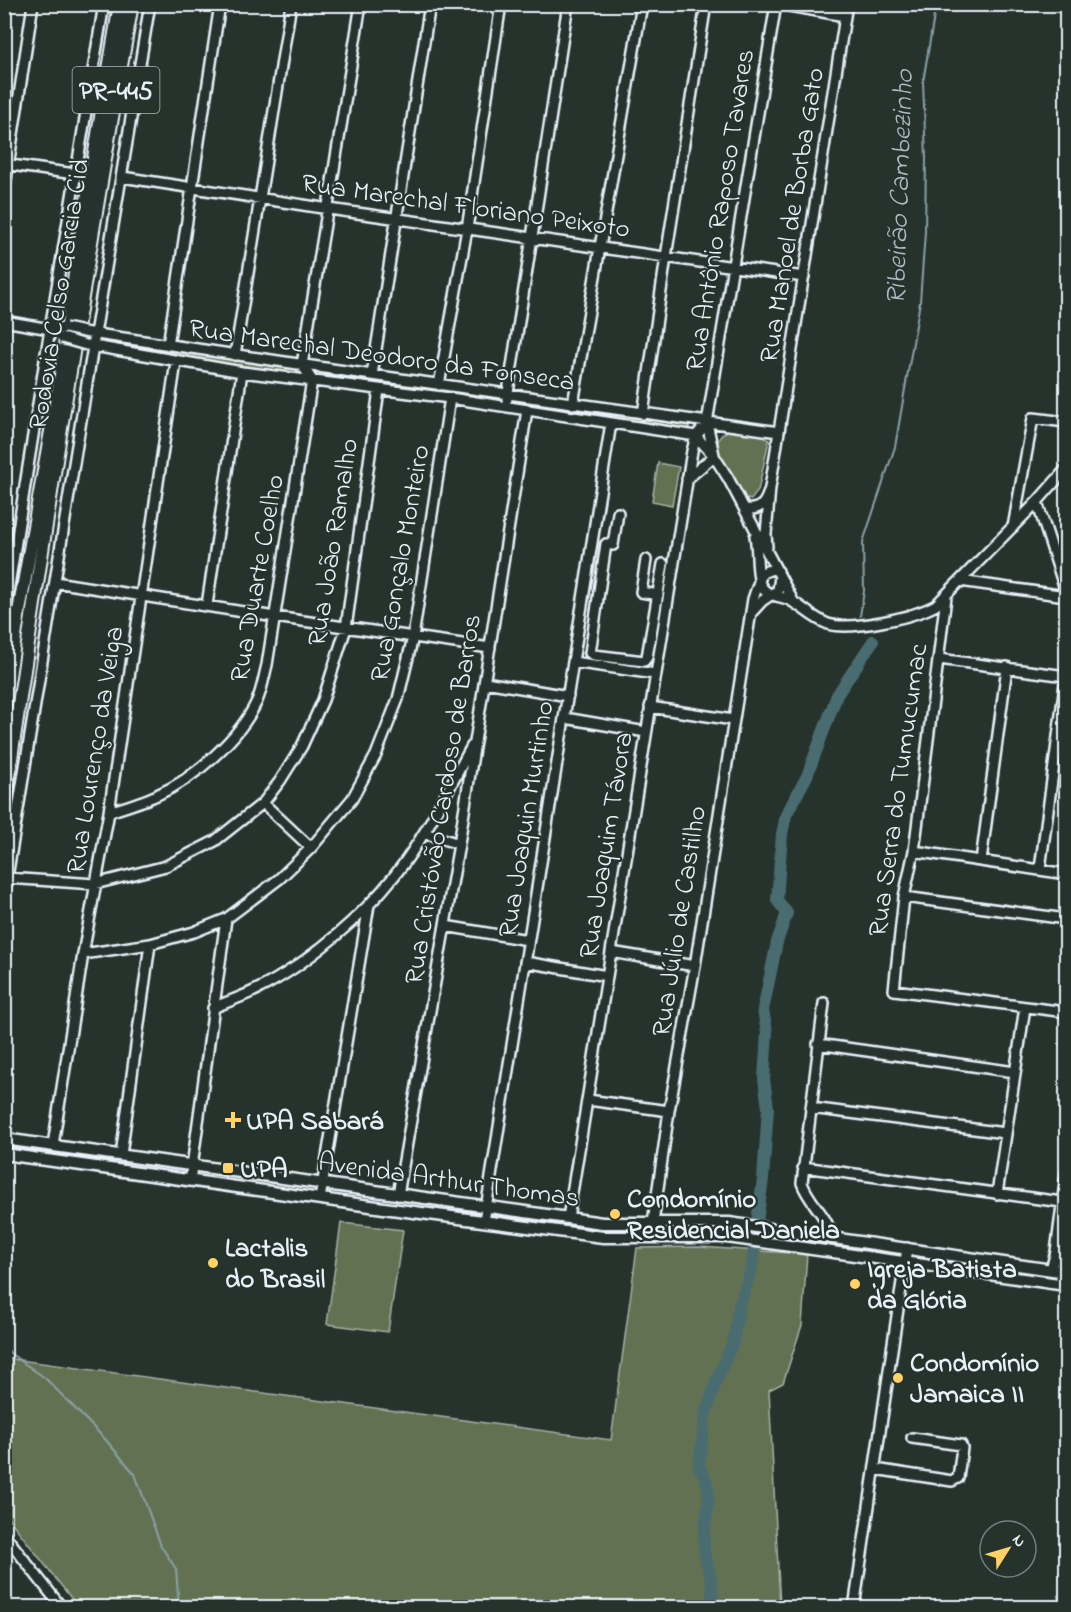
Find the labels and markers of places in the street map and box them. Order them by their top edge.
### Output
place label: UPA Sabará [246,1103,384,1142]
marker: UPA Sabará [224,1111,242,1129]
place label: UPA [240,1151,288,1190]
marker: UPA [221,1161,235,1175]
place label: Condomínio Residencial Daniela [627,1181,840,1251]
marker: Condomínio Residencial Daniela [608,1207,622,1221]
place label: Lactalis do Brasil [225,1230,325,1300]
place label: Igreja Batista da Glória [867,1251,1017,1321]
marker: Lactalis do Brasil [206,1256,220,1270]
marker: Igreja Batista da Glória [848,1277,862,1291]
place label: Condomínio Jamaica II [910,1345,1039,1415]
marker: Condomínio Jamaica II [891,1371,905,1385]

